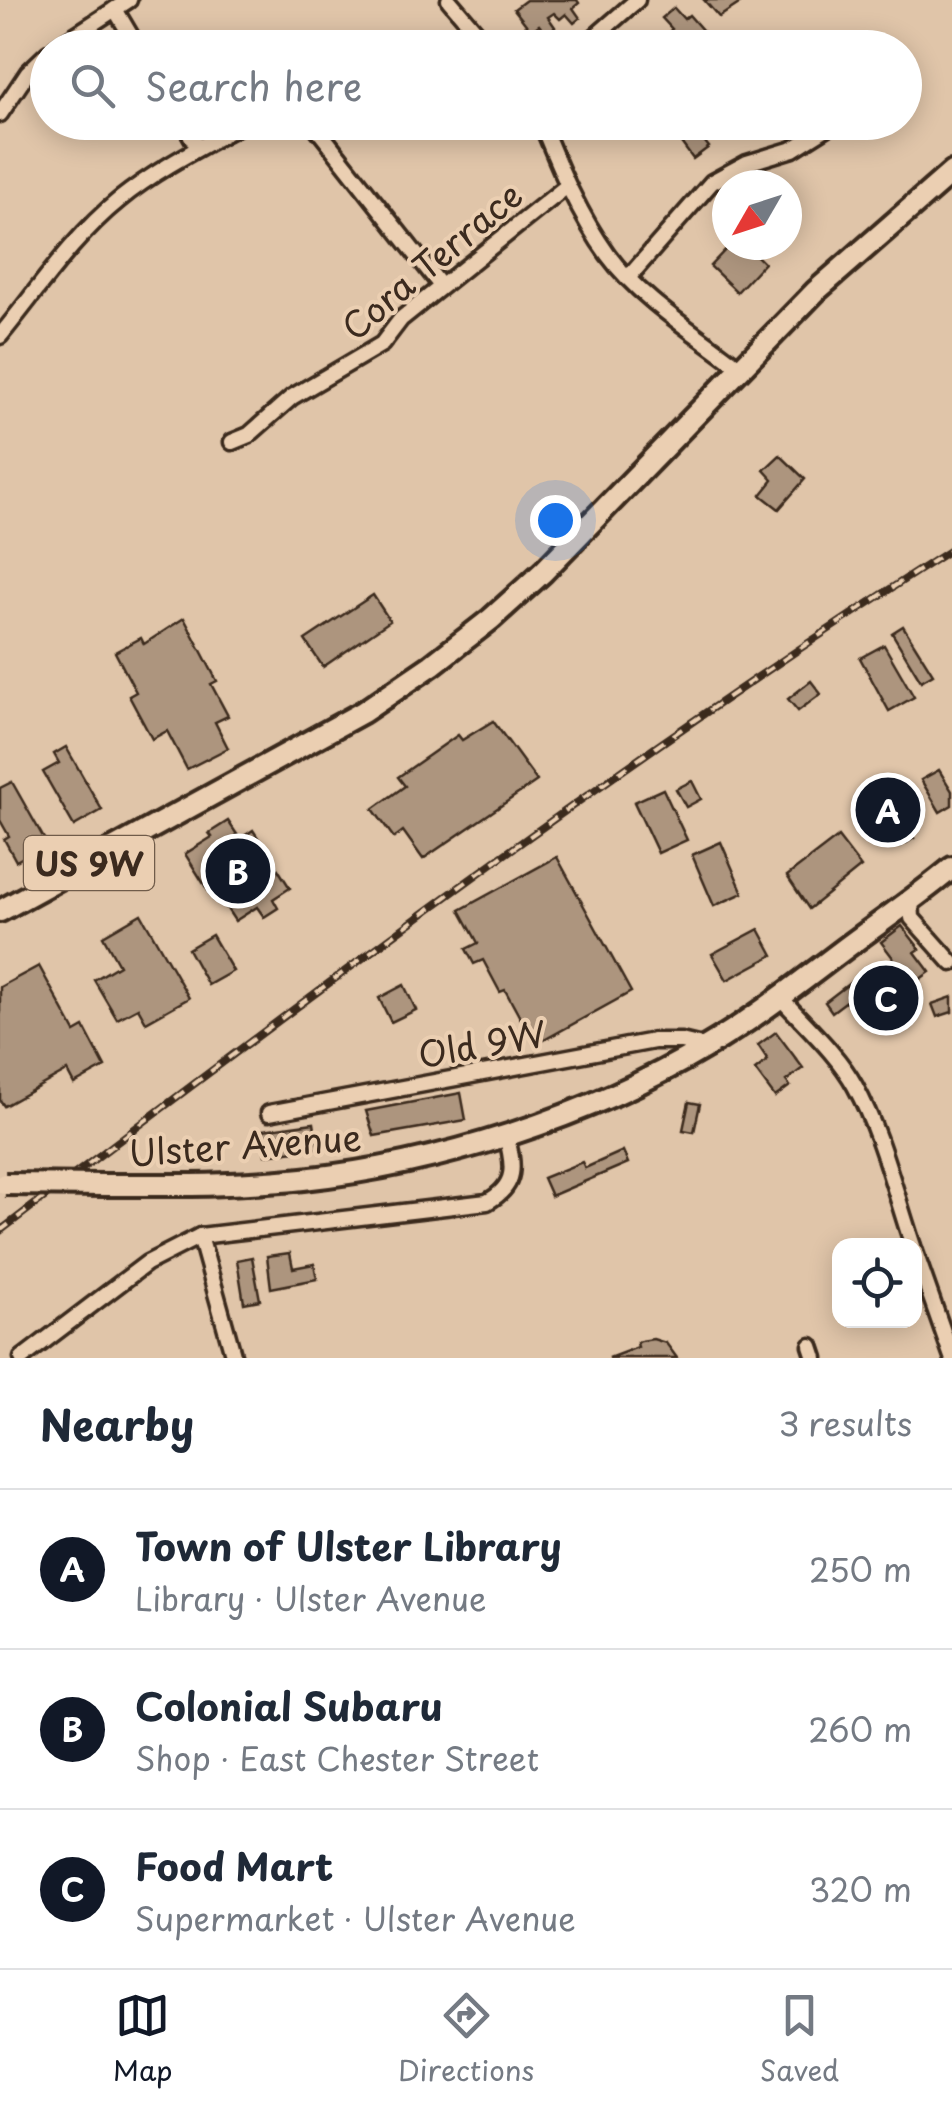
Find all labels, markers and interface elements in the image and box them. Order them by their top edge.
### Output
search box [30,30,922,140]
text: Search here [145,57,362,114]
icon: search [65,58,120,113]
street label: Cora Terrace [329,168,533,352]
north arrow [712,170,802,260]
your location [530,495,581,546]
pin: A [856,772,920,848]
pin: B [206,834,270,908]
road number: US 9W [24,836,154,890]
pin: C [854,960,918,1036]
street label: Old 9W [414,1006,550,1080]
street label: Ulster Avenue [127,1109,363,1179]
map controls [832,1238,922,1328]
button: locate [832,1238,922,1328]
text: Nearby [40,1392,194,1455]
text: 3 results [778,1399,912,1447]
text: Town of Ulster Library [135,1517,562,1574]
text: A [60,1545,85,1593]
text: 250 m [809,1545,912,1593]
text: Library · Ulster Avenue [135,1574,486,1622]
text: Colonial Subaru [135,1677,443,1734]
text: B [62,1705,83,1753]
text: 260 m [808,1705,912,1753]
text: Shop · East Chester Street [135,1734,539,1782]
text: Food Mart [135,1837,333,1894]
text: C [60,1865,85,1913]
text: 320 m [809,1865,912,1913]
text: Supermarket · Ulster Avenue [135,1894,576,1942]
tab: Map [113,1988,173,2091]
tab: Directions [398,1988,534,2091]
tab: Saved [760,1988,839,2091]

